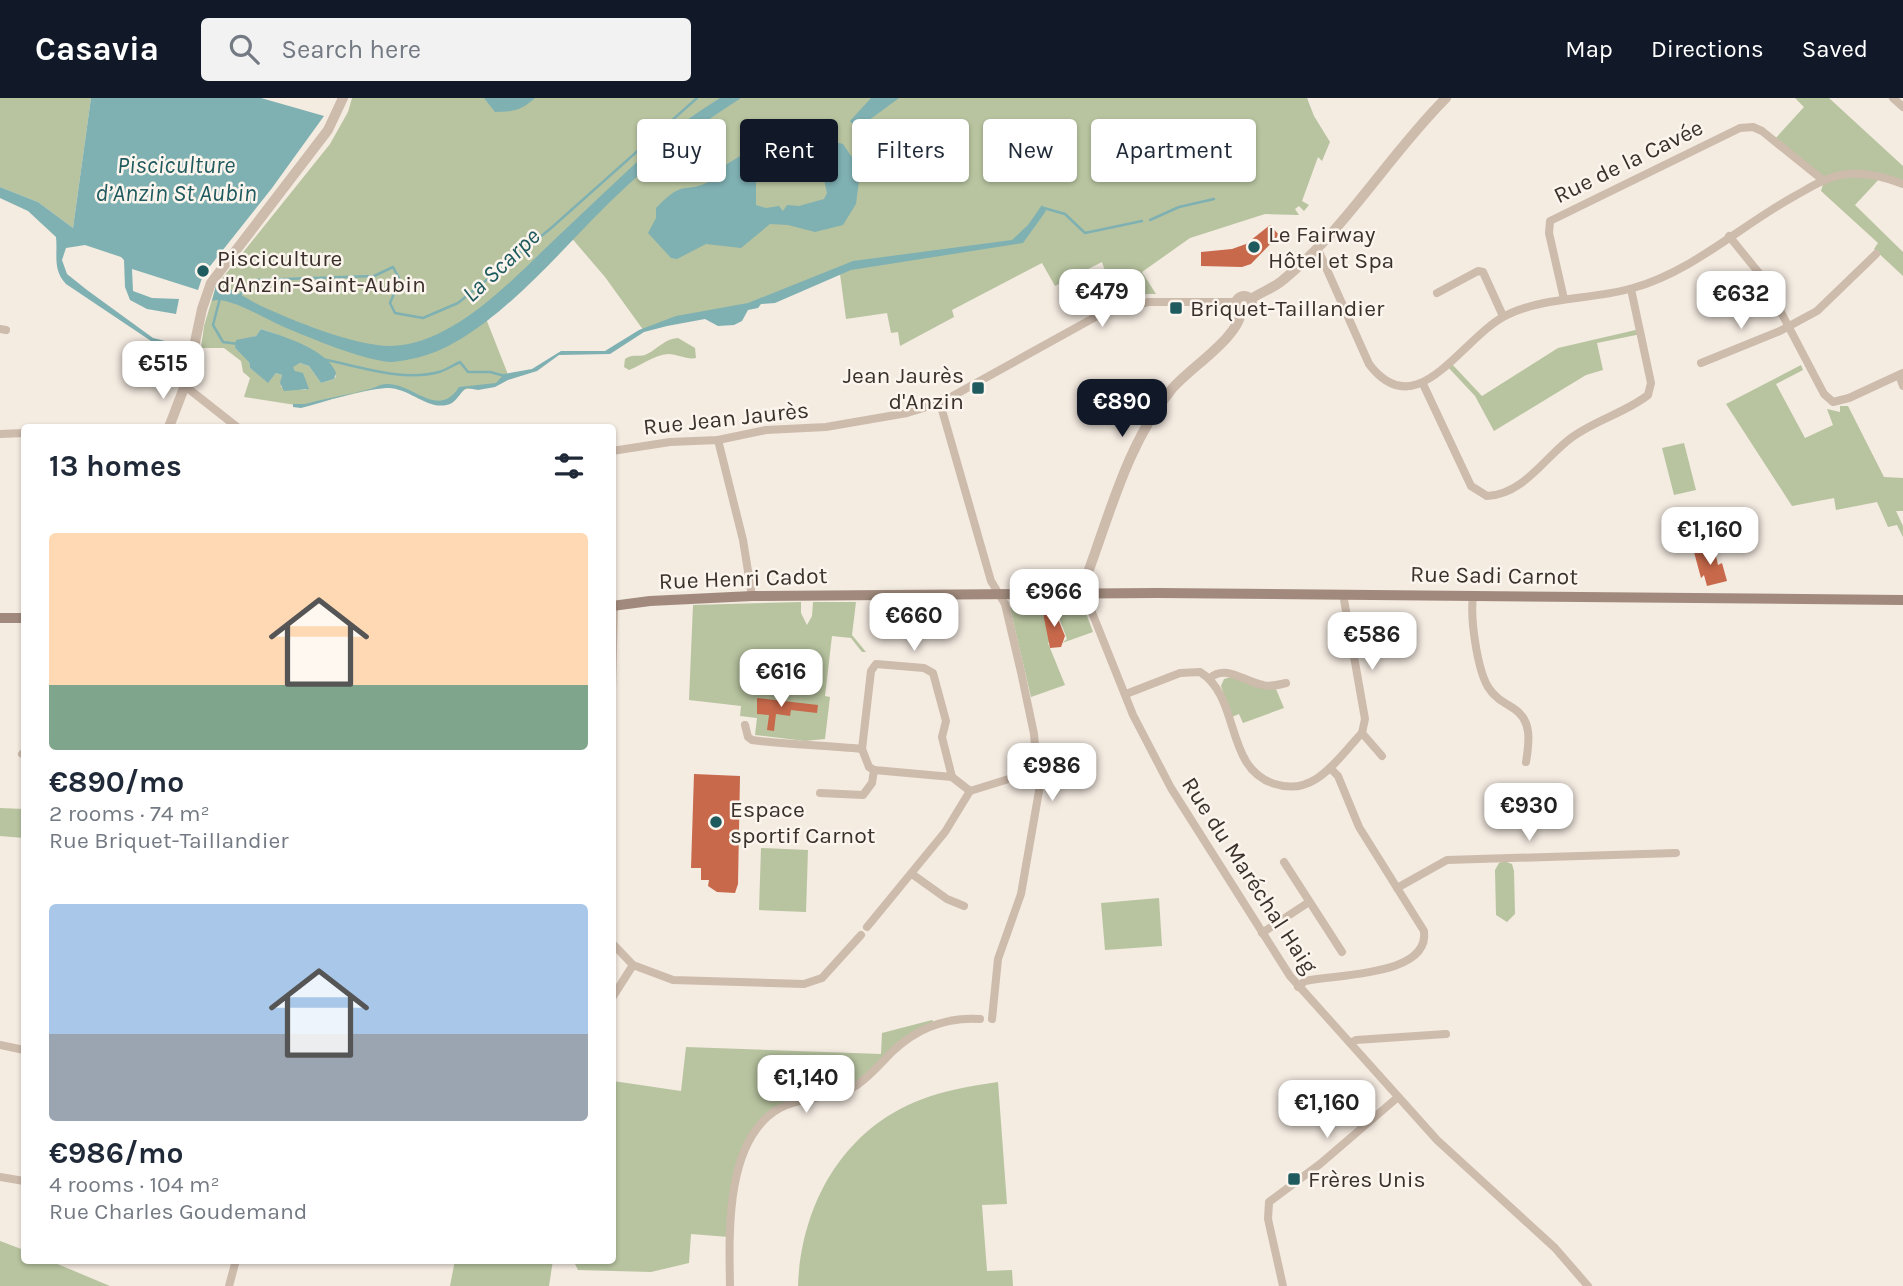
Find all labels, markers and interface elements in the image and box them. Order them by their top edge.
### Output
search box [201,18,691,81]
text: Casavia [35,30,159,68]
icon: search [225,30,263,68]
text: Search here [281,34,421,65]
text: Map [1565,35,1613,63]
text: Directions [1651,35,1764,63]
text: Saved [1802,35,1868,63]
street label: Rue de la Cavée [1549,114,1707,209]
chip: Buy [637,119,726,182]
chip: Rent [740,119,838,182]
chip: Filters [852,119,969,182]
chip: New [983,119,1077,182]
chip: Apartment [1091,119,1256,182]
water label: Pisciculture d’Anzin St Aubin [95,151,257,207]
place label: Le Fairway Hôtel et Spa [1268,221,1394,274]
water label: La Scarpe [456,222,546,308]
marker: Le Fairway Hôtel et Spa [1246,239,1262,255]
place label: Pisciculture d'Anzin-Saint-Aubin [217,245,426,298]
marker: Pisciculture d'Anzin-Saint-Aubin [195,263,211,279]
pin: €479 [1061,270,1143,329]
pin: €632 [1700,272,1782,331]
text: €479 [1075,278,1129,305]
text: €632 [1713,280,1769,307]
place label: Briquet-Taillandier [1190,295,1385,322]
marker: Briquet-Taillandier [1168,300,1184,316]
pin: €515 [122,342,204,401]
text: €515 [138,350,188,377]
place label: Jean Jaurès d'Anzin [843,362,964,415]
marker: Jean Jaurès d'Anzin [970,380,986,396]
pin: €890 [1081,380,1163,439]
text: €890 [1093,388,1151,415]
street label: Rue Jean Jaurès [642,396,810,441]
icon: filters [550,447,588,485]
text: 13 homes [49,448,182,484]
pin: €1,160 [1653,508,1767,567]
text: €1,160 [1677,516,1743,543]
street label: Rue Sadi Carnot [1410,561,1579,590]
street label: Rue Henri Cadot [658,562,828,595]
pin: €966 [1013,570,1095,629]
text: €966 [1026,578,1082,605]
icon: home [256,579,382,705]
pin: €660 [873,594,955,653]
text: €660 [885,602,943,629]
pin: €586 [1331,612,1413,672]
text: €586 [1344,621,1400,648]
pin: €616 [740,650,822,709]
text: €616 [756,658,806,685]
pin: €986 [1011,744,1093,803]
text: €986 [1023,752,1081,779]
text: €890/mo [49,764,184,800]
street label: Rue du Maréchal Haig [1176,772,1323,979]
pin: €930 [1488,784,1570,843]
text: €930 [1500,792,1558,819]
place label: Espace sportif Carnot [730,796,876,849]
text: 2 rooms · 74 m² [49,800,210,827]
marker: Espace sportif Carnot [708,814,724,830]
text: Rue Briquet-Taillandier [49,827,289,854]
icon: home [256,950,382,1076]
pin: €1,140 [749,1056,863,1115]
text: €1,140 [773,1064,839,1091]
pin: €1,160 [1270,1080,1384,1140]
text: €1,160 [1294,1089,1360,1116]
text: €986/mo [49,1135,184,1171]
place label: Frères Unis [1308,1166,1426,1193]
text: 4 rooms · 104 m² [49,1171,220,1198]
marker: Frères Unis [1286,1171,1302,1187]
text: Rue Charles Goudemand [49,1198,307,1225]

